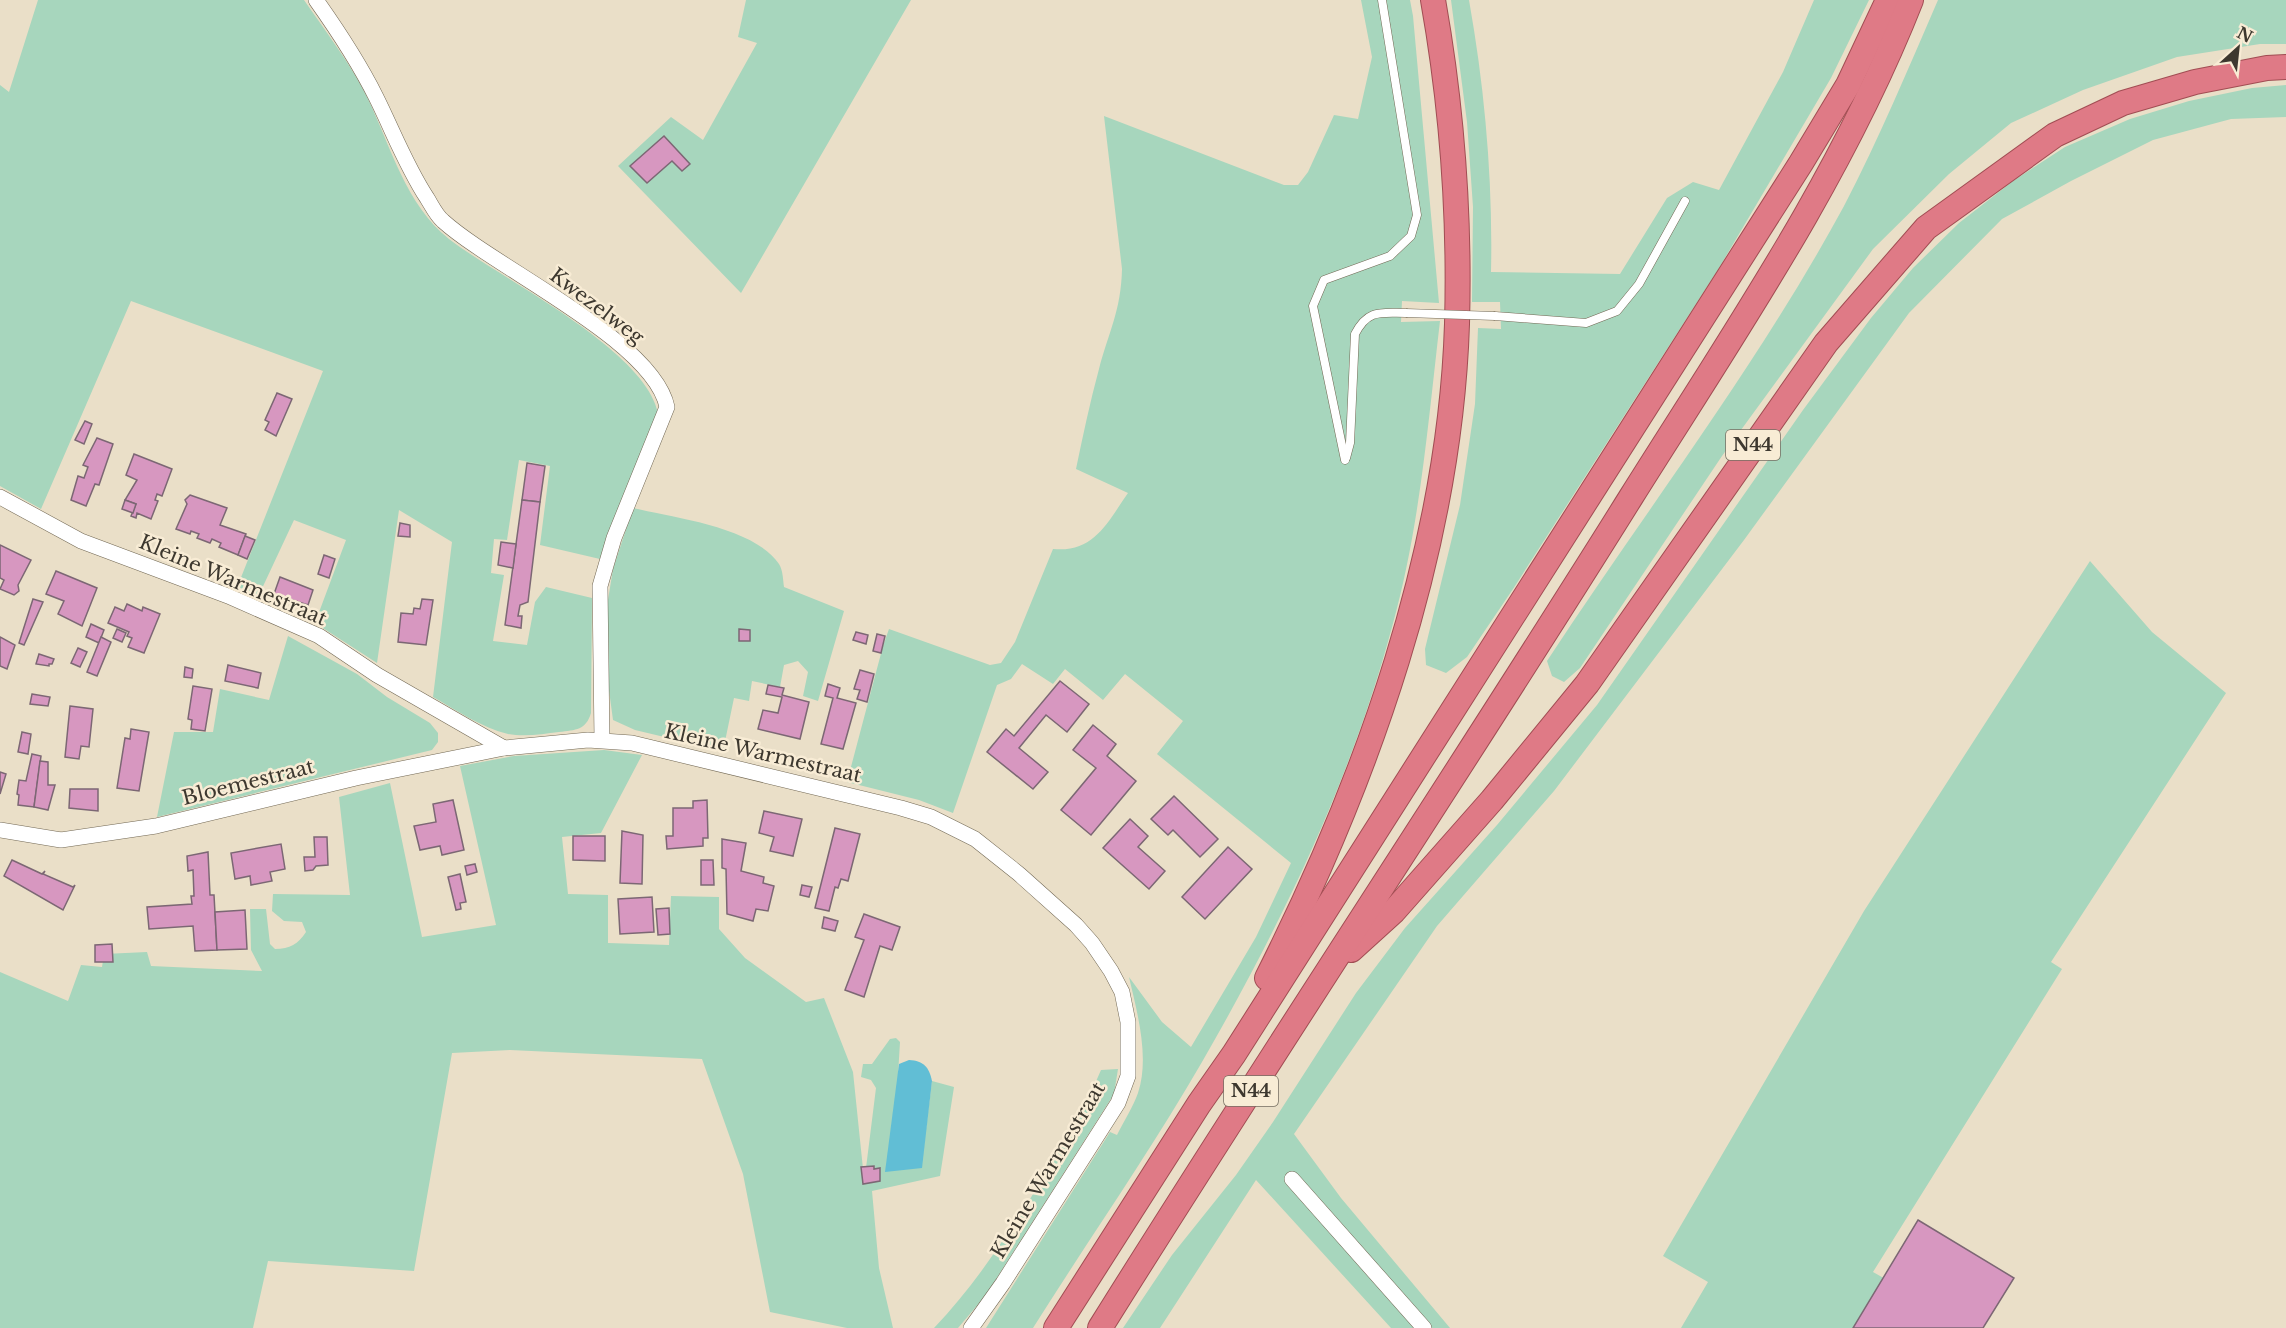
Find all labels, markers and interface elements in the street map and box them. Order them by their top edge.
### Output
north arrow [2208,18,2268,78]
text: N [2234,22,2256,47]
street label: Kwezelweg [545,263,650,350]
road number: N44 [1726,430,1780,460]
street label: Kleine Warmestraat [135,530,331,631]
street label: Kleine Warmestraat [662,719,864,787]
street label: Bloemestraat [180,754,317,810]
road number: N44 [1224,1076,1278,1106]
street label: Kleine Warmestraat [986,1077,1110,1263]

